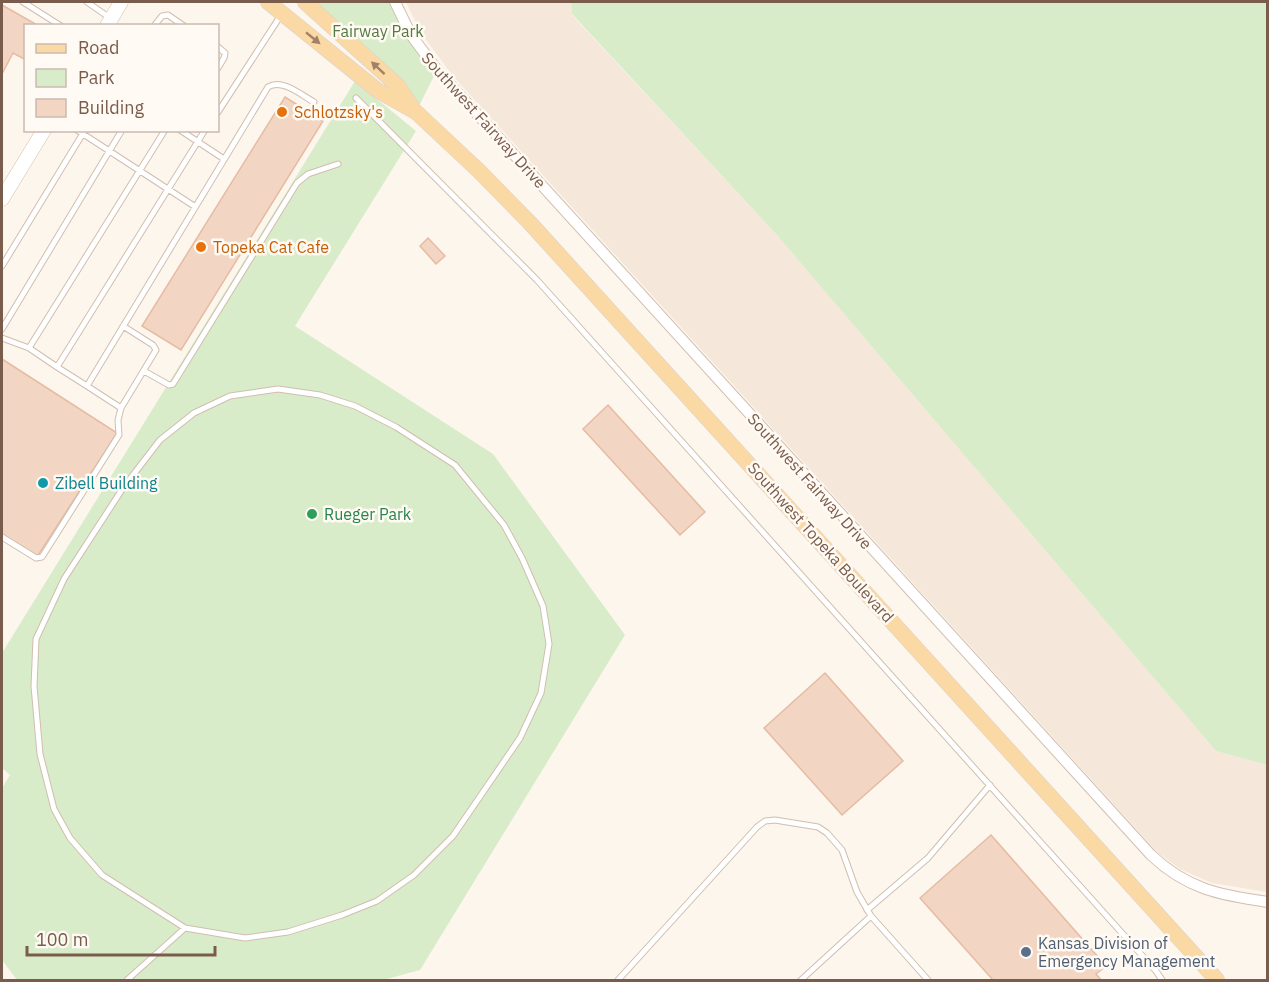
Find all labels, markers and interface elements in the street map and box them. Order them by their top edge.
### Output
park label: Fairway Park [332,21,424,41]
legend [24,24,219,132]
one-way arrow [306,31,321,43]
text: Road [78,36,119,59]
street label: Southwest Fairway Drive [418,48,551,192]
one-way arrow [371,62,386,75]
text: Park [78,66,115,89]
text: Building [78,96,145,119]
place label: Schlotzsky's [294,102,383,122]
marker: Schlotzsky's [275,105,289,119]
place label: Topeka Cat Cafe [213,237,329,257]
marker: Topeka Cat Cafe [194,240,208,254]
street label: Southwest Fairway Drive [744,409,877,553]
street label: Southwest Topeka Boulevard [744,458,898,626]
place label: Zibell Building [55,473,158,493]
marker: Zibell Building [36,476,50,490]
place label: Rueger Park [324,504,412,524]
marker: Rueger Park [305,507,319,521]
scale bar [27,919,214,957]
text: 100 m [36,928,88,951]
place label: Kansas Division of Emergency Management [1038,933,1215,971]
marker: Kansas Division of Emergency Management [1019,945,1033,959]

